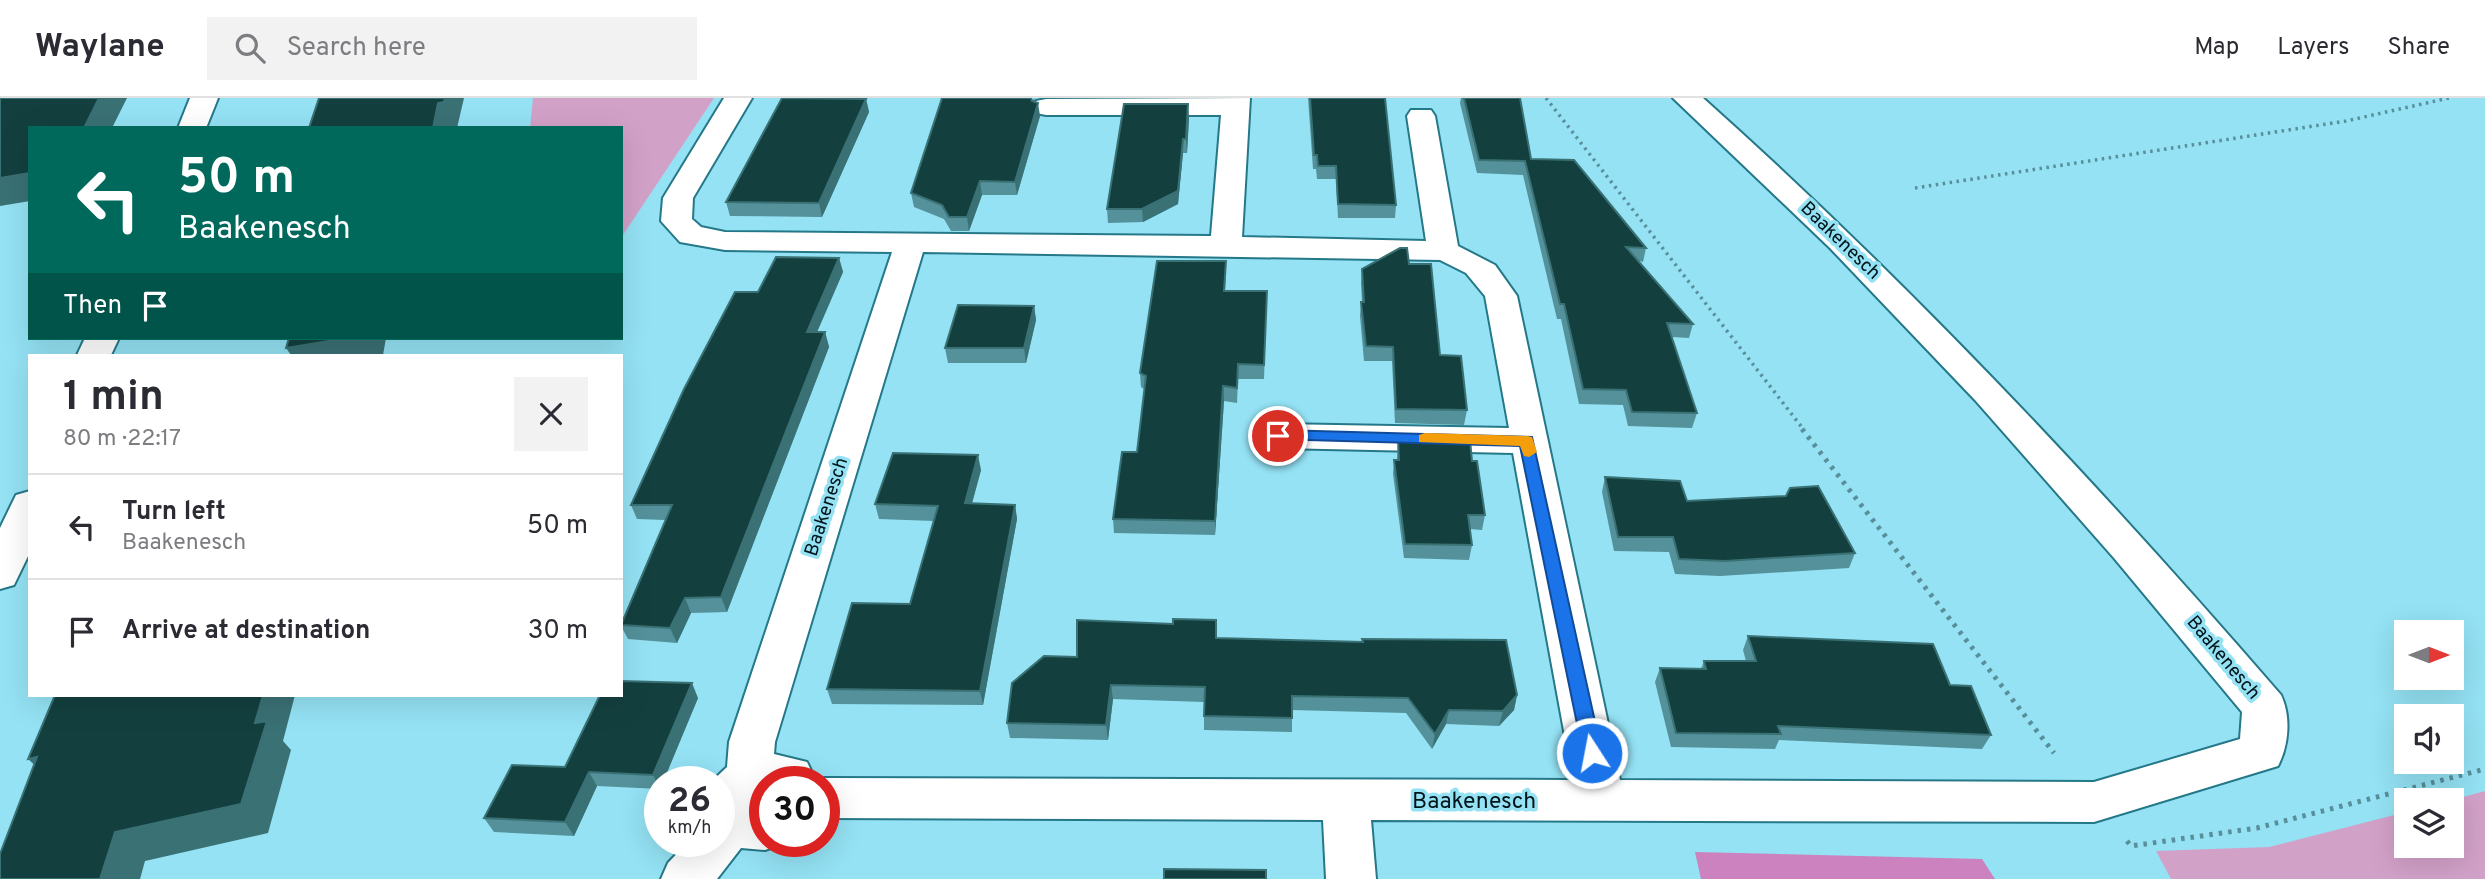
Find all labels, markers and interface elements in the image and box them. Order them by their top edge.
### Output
search box [207,17,697,80]
text: Waylane [35,27,165,69]
icon: search [231,29,269,67]
text: Search here [287,32,426,65]
text: Map [2194,33,2239,63]
text: Layers [2277,33,2349,63]
text: Share [2387,33,2450,63]
text: 50 m [178,149,295,211]
icon: left [63,154,154,245]
street label: Baakenesch [1795,197,1885,285]
text: Baakenesch [178,210,351,250]
icon: arrive [136,287,174,325]
text: Then [63,290,122,323]
text: 1 min [63,372,164,425]
button: close [514,377,588,451]
pin [1248,406,1308,466]
icon: arrive [1259,417,1297,455]
text: 80 m · 22:17 [63,425,181,454]
street label: Baakenesch [800,455,854,559]
text: Turn left [122,496,226,529]
icon: left [63,508,101,546]
text: 50 m [527,510,588,543]
text: Baakenesch [122,529,246,558]
street label: Baakenesch [2181,611,2265,705]
icon: arrive [63,613,101,651]
text: Arrive at destination [122,615,370,648]
text: 30 m [528,615,588,648]
north arrow [2394,620,2464,690]
map controls [2394,620,2464,858]
button: sound [2394,704,2464,774]
position arrow [1555,716,1629,790]
speed limit sign: 30 [749,766,840,857]
text: 26 [668,780,711,824]
street label: Baakenesch [1412,788,1536,817]
button: layers [2394,788,2464,858]
text: km/h [668,817,711,840]

